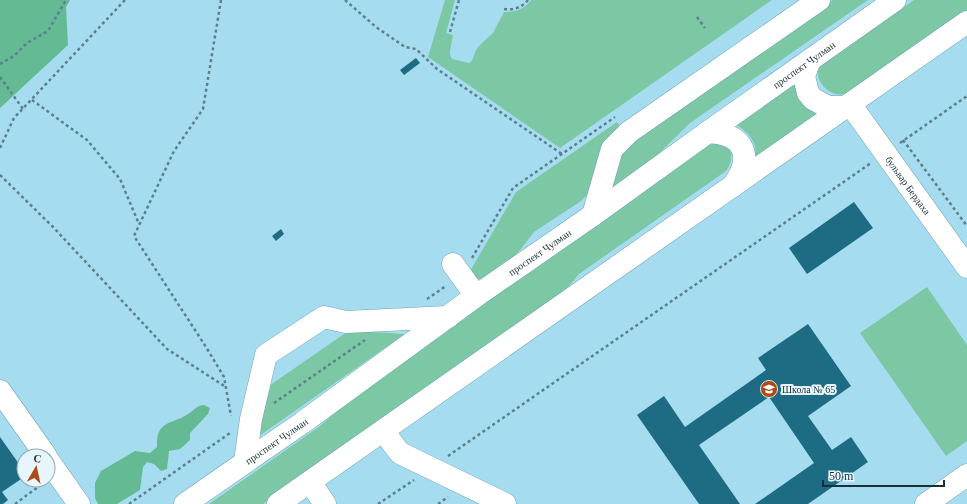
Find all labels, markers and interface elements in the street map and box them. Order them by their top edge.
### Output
street label: проспект Чулман [770,38,837,90]
street label: бульвар Бердаха [884,154,933,217]
street label: проспект Чулман [506,226,573,277]
school or university icon: Школа № 65 [759,379,779,399]
place label: Школа № 65 [782,384,835,395]
street label: проспект Чулман [243,415,310,466]
north arrow [16,448,56,488]
text: С [33,452,42,465]
scale bar [823,462,944,488]
text: 50 m [829,469,854,483]

